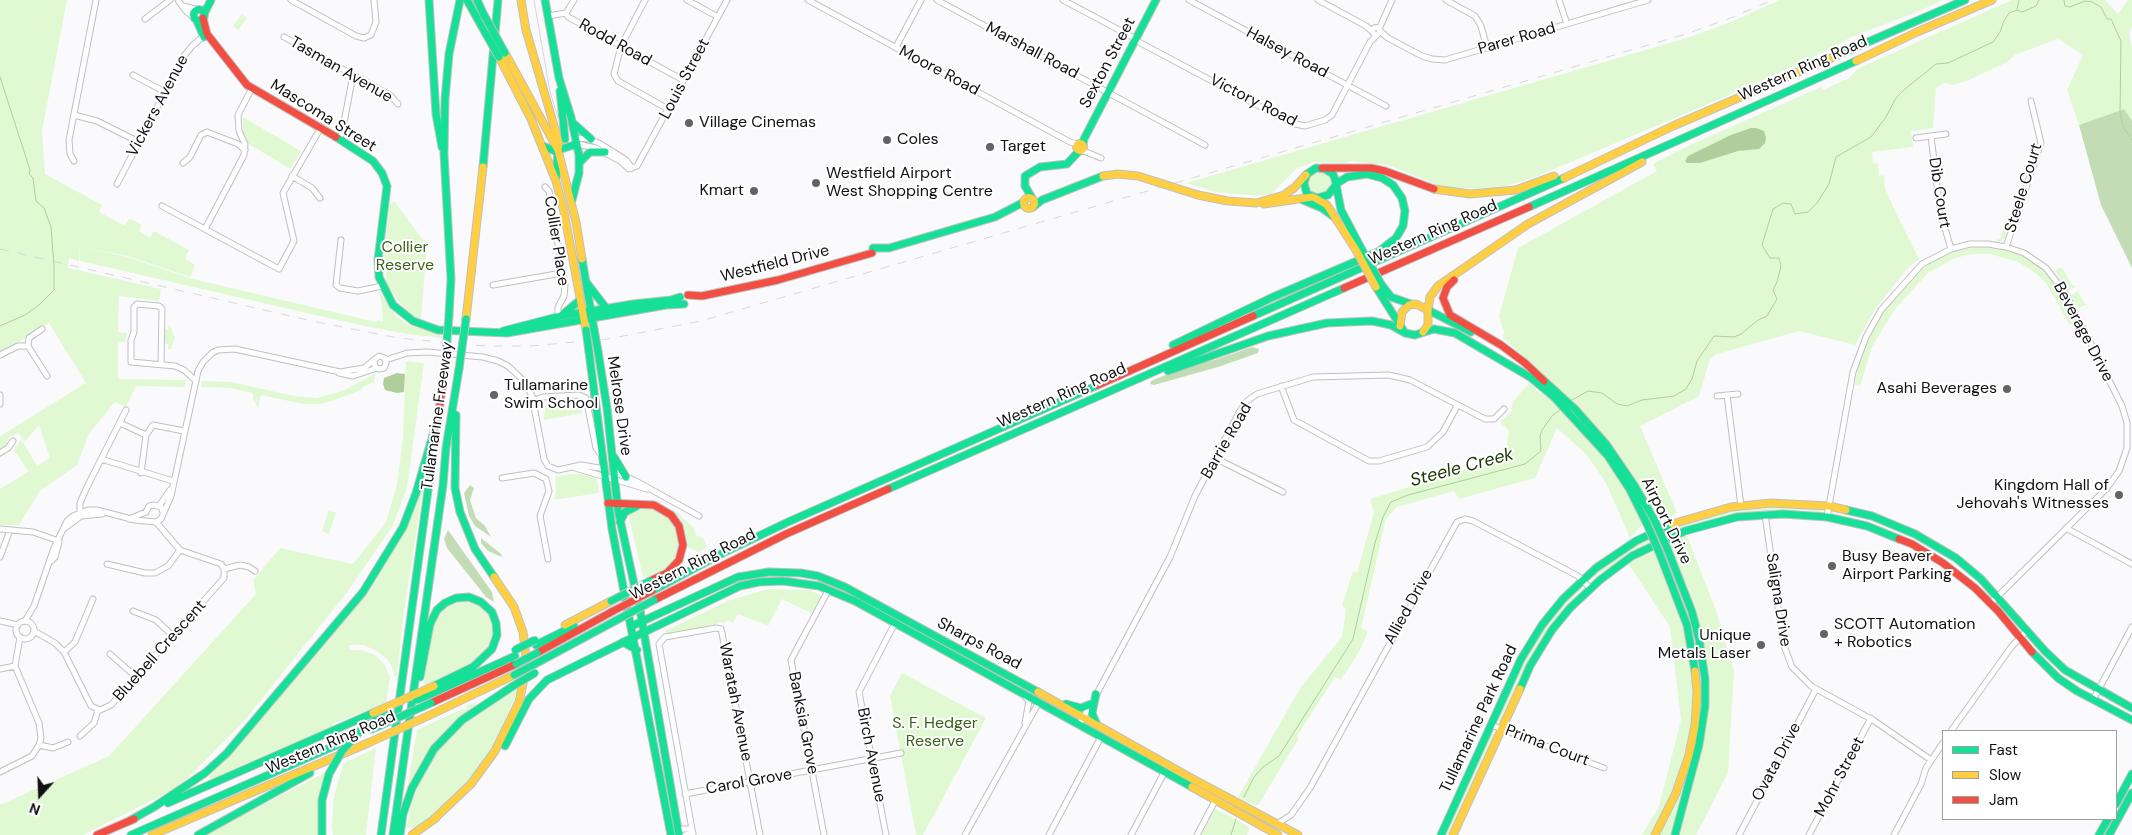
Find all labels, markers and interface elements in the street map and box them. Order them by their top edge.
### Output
street label: Sexton Street [1076,14,1140,112]
street label: Rodd Road [575,15,655,71]
street label: Marshall Road [982,18,1082,84]
street label: Parer Road [1476,19,1558,59]
street label: Halsey Road [1243,23,1331,83]
street label: Western Ring Road [1736,32,1870,106]
street label: Tasman Avenue [286,33,396,107]
street label: Louis Street [656,36,714,122]
street label: Moore Road [895,42,983,100]
street label: Vickers Avenue [123,52,193,160]
street label: Victory Road [1206,71,1300,131]
street label: Mascoma Street [266,76,380,156]
place label: Village Cinemas [699,113,816,133]
marker: Village Cinemas [683,117,695,129]
place label: Coles [897,130,939,150]
marker: Coles [881,134,893,146]
place label: Target [1000,137,1046,157]
marker: Target [984,141,996,153]
street label: Steele Court [2001,141,2047,235]
street label: Dib Court [1924,156,1954,230]
place label: Westfield Airport West Shopping Centre [826,164,993,202]
marker: Westfield Airport West Shopping Centre [810,177,822,189]
place label: Kmart [700,181,744,201]
marker: Kmart [748,185,760,197]
street label: Collier Place [539,195,573,287]
street label: Western Ring Road [1366,196,1500,270]
park label: Collier Reserve [376,238,434,276]
street label: Westfield Drive [719,241,831,287]
street label: Beverage Drive [2049,279,2117,385]
street label: Tullamarine Freeway [418,341,458,491]
street label: Melrose Drive [603,355,635,457]
street label: Western Ring Road [995,359,1129,433]
place label: Tullamarine Swim School [504,376,598,414]
place label: Asahi Beverages [1876,379,1997,399]
marker: Asahi Beverages [2001,383,2013,395]
marker: Tullamarine Swim School [488,389,500,401]
street label: Barrie Road [1198,400,1256,482]
water label: Steele Creek [1408,444,1516,492]
street label: Airport Drive [1637,474,1695,568]
place label: Kingdom Hall of Jehovah's Witnesses [1957,476,2109,514]
marker: Kingdom Hall of Jehovah's Witnesses [2113,489,2125,501]
street label: Western Ring Road [627,525,759,605]
place label: Busy Beaver Airport Parking [1842,547,1952,585]
street label: Saligna Drive [1761,552,1795,648]
marker: Busy Beaver Airport Parking [1826,560,1838,572]
street label: Allied Drive [1381,566,1437,648]
street label: Bluebell Crescent [109,596,211,706]
street label: Sharps Road [934,614,1024,674]
place label: SCOTT Automation + Robotics [1834,615,1975,653]
place label: Unique Metals Laser [1658,626,1751,664]
marker: SCOTT Automation + Robotics [1818,628,1830,640]
marker: Unique Metals Laser [1755,639,1767,651]
street label: Waratah Avenue [714,641,756,763]
street label: Tullamarine Park Road [1436,642,1522,796]
street label: Banksia Grove [784,670,822,776]
street label: Birch Avenue [852,706,890,804]
street label: Western Ring Road [263,707,399,779]
park label: S. F. Hedger Reserve [892,714,978,752]
street label: Ovata Drive [1748,720,1806,804]
street label: Prima Court [1502,721,1592,771]
legend [1942,730,2117,820]
street label: Mohr Street [1811,734,1869,820]
text: Fast [1989,740,2018,760]
street label: Carol Grove [704,765,794,799]
text: Slow [1989,765,2021,785]
north arrow [15,770,65,820]
text: Jam [1989,790,2018,810]
text: N [27,799,43,819]

